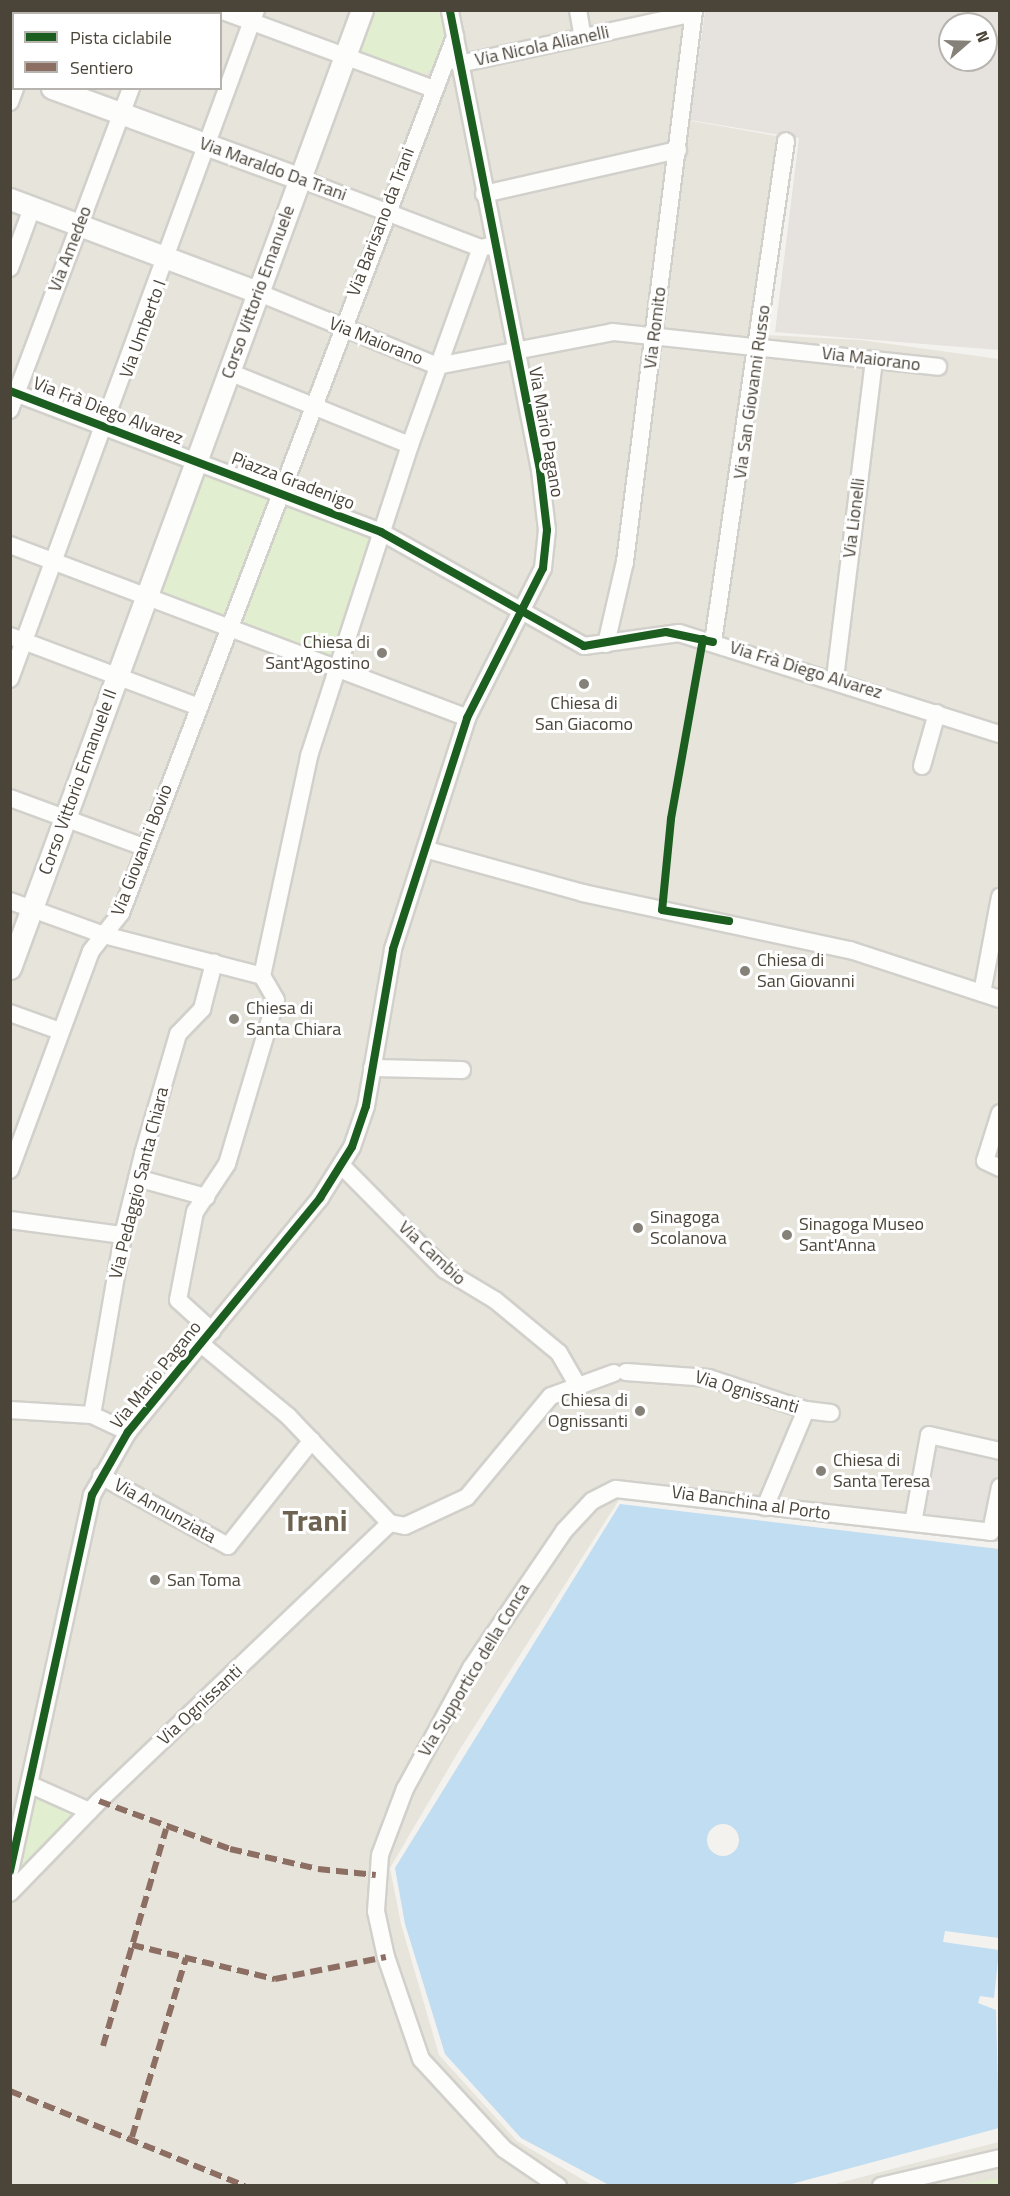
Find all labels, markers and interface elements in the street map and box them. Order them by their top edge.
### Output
legend [12,12,222,90]
north arrow [938,12,998,72]
street label: Via Nicola Alianelli [473,21,611,71]
text: Pista ciclabile [70,24,172,51]
text: N [970,27,996,46]
text: Sentiero [70,54,133,81]
street label: Via Maraldo Da Trani [196,132,350,206]
street label: Via Barisano da Trani [343,145,419,299]
street label: Corso Vittorio Emanuele [217,202,299,382]
street label: Via Amedeo [44,203,96,295]
street label: Via Umberto I [115,277,171,381]
street label: Via Romito [639,286,671,370]
street label: Via San Giovanni Russo [729,303,775,481]
street label: Via Maiorano [326,312,426,370]
street label: Via Maiorano [820,342,922,376]
street label: Via Mario Pagano [524,365,568,499]
street label: Via Frà Diego Alvarez [30,372,186,450]
street label: Piazza Gradenigo [228,448,358,514]
street label: Via Lionelli [838,477,870,559]
place label: Chiesa di Sant'Agostino [265,632,370,674]
street label: Via Frà Diego Alvarez [727,636,885,704]
marker: Chiesa di Sant'Agostino [375,646,389,660]
marker: Chiesa di San Giacomo [577,677,591,691]
street label: Corso Vittorio Emanuele II [34,686,122,878]
place label: Chiesa di San Giacomo [535,693,633,736]
street label: Via Giovanni Bovio [107,781,177,919]
place label: Chiesa di San Giovanni [757,950,855,992]
marker: Chiesa di San Giovanni [738,964,752,978]
place label: Chiesa di Santa Chiara [246,998,341,1040]
marker: Chiesa di Santa Chiara [227,1012,241,1026]
street label: Via Pedaggio Santa Chiara [105,1085,173,1281]
place label: Sinagoga Scolanova [650,1207,727,1250]
place label: Sinagoga Museo Sant'Anna [799,1214,924,1256]
street label: Via Cambio [394,1216,470,1290]
marker: Sinagoga Scolanova [631,1221,645,1235]
marker: Sinagoga Museo Sant'Anna [780,1228,794,1242]
street label: Via Mario Pagano [106,1317,206,1433]
street label: Via Ognissanti [692,1366,802,1418]
place label: Chiesa di Ognissanti [548,1390,628,1432]
marker: Chiesa di Ognissanti [633,1404,647,1418]
place label: Chiesa di Santa Teresa [833,1450,930,1492]
marker: Chiesa di Santa Teresa [814,1464,828,1478]
street label: Via Annunziata [110,1474,220,1548]
street label: Via Banchina al Porto [670,1481,832,1525]
district label: Trani [282,1502,348,1538]
place label: San Toma [167,1569,241,1591]
marker: San Toma [148,1573,162,1587]
street label: Via Supportico della Conca [414,1579,534,1761]
street label: Via Ognissanti [153,1660,247,1750]

